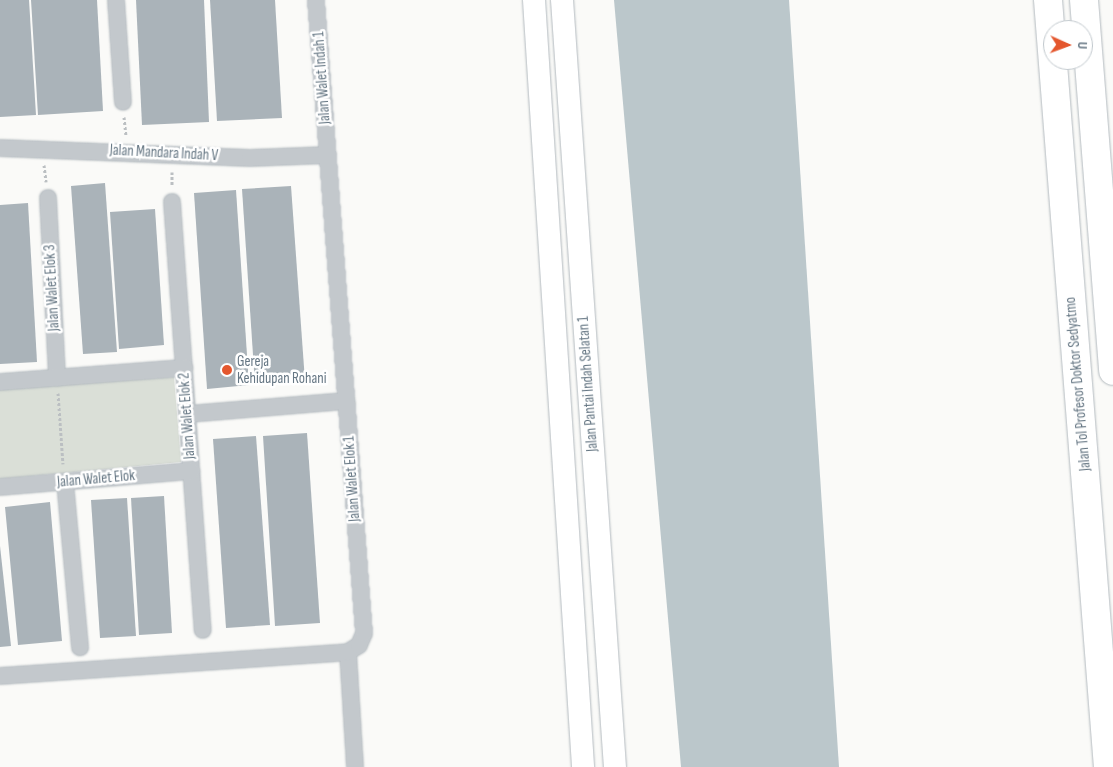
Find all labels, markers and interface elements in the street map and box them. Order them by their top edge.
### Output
north arrow [1043,20,1093,70]
street label: Jalan Walet Indah 1 [310,31,334,125]
text: U [1074,42,1091,49]
street label: Jalan Mandara Indah V [109,141,219,165]
street label: Jalan Walet Elok 3 [41,244,63,332]
street label: Jalan Tol Profesor Doktor Sedyatmo [1061,296,1095,472]
street label: Jalan Pantai Indah Selatan 1 [574,316,602,452]
place label: Gereja Kehidupan Rohani [237,352,326,387]
marker: Gereja Kehidupan Rohani [221,364,233,376]
street label: Jalan Walet Elok 2 [175,372,199,460]
street label: Jalan Walet Elok 1 [340,436,364,522]
street label: Jalan Walet Elok [56,467,136,491]

